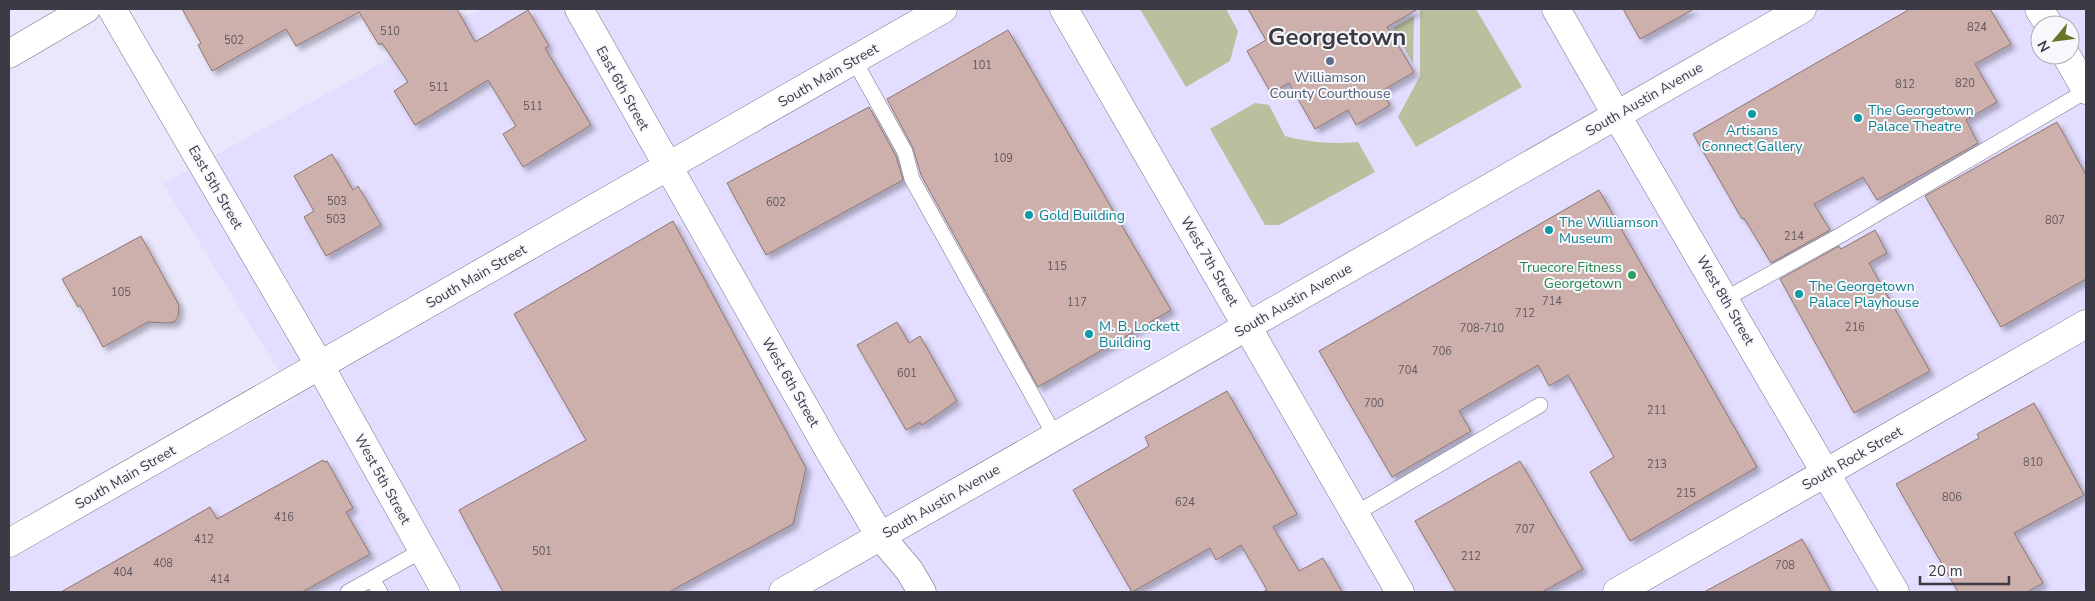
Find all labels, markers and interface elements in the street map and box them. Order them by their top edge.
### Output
north arrow [2030,15,2080,65]
house number: 824 [1967,20,1987,35]
district label: Georgetown [1268,21,1406,53]
house number: 510 [380,24,400,39]
house number: 502 [224,33,244,48]
text: N [2033,37,2055,55]
street label: South Main Street [775,39,882,112]
street label: East 6th Street [592,43,654,134]
marker: Williamson County Courthouse [1324,55,1336,67]
house number: 101 [972,58,992,73]
street label: South Austin Avenue [1582,58,1706,141]
place label: Williamson County Courthouse [1270,68,1390,103]
house number: 820 [1955,76,1975,91]
house number: 812 [1895,77,1915,92]
house number: 511 [429,80,449,95]
house number: 511 [523,99,543,114]
place label: The Georgetown Palace Theatre [1868,101,1974,136]
marker: Artisans Connect Gallery [1746,108,1758,120]
marker: The Georgetown Palace Theatre [1852,112,1864,124]
place label: Artisans Connect Gallery [1702,121,1803,156]
street label: East 5th Street [184,142,247,233]
house number: 109 [993,151,1013,166]
house number: 503 [327,194,347,209]
house number: 602 [766,195,786,210]
place label: Gold Building [1039,206,1125,225]
marker: Gold Building [1023,209,1035,221]
house number: 503 [326,212,346,227]
street label: West 7th Street [1176,213,1243,309]
place label: The Williamson Museum [1559,213,1659,248]
house number: 807 [2045,213,2065,228]
marker: The Williamson Museum [1543,224,1555,236]
house number: 214 [1784,229,1804,244]
street label: South Main Street [423,240,530,313]
street label: West 8th Street [1692,252,1759,348]
place label: Truecore Fitness Georgetown [1520,258,1622,293]
house number: 115 [1047,259,1067,274]
street label: South Austin Avenue [1231,259,1355,342]
marker: Truecore Fitness Georgetown [1626,269,1638,281]
place label: The Georgetown Palace Playhouse [1809,277,1919,312]
house number: 105 [111,285,131,300]
marker: The Georgetown Palace Playhouse [1793,288,1805,300]
house number: 714 [1542,294,1562,309]
house number: 117 [1067,295,1087,310]
house number: 712 [1515,306,1535,321]
place label: M. B. Lockett Building [1099,317,1180,352]
house number: 216 [1845,320,1865,335]
house number: 708-710 [1460,321,1505,336]
marker: M. B. Lockett Building [1083,328,1095,340]
street label: West 6th Street [757,334,824,430]
house number: 706 [1432,344,1452,359]
house number: 704 [1398,363,1418,378]
house number: 601 [897,366,917,381]
house number: 700 [1364,396,1384,411]
house number: 211 [1647,403,1667,418]
street label: South Rock Street [1799,422,1906,495]
street label: West 5th Street [350,431,415,528]
street label: South Main Street [72,441,179,514]
house number: 810 [2023,455,2043,470]
house number: 213 [1647,457,1667,472]
street label: South Austin Avenue [879,460,1003,543]
house number: 215 [1676,486,1696,501]
house number: 806 [1942,490,1962,505]
house number: 624 [1175,495,1195,510]
house number: 416 [274,510,294,525]
house number: 707 [1515,522,1535,537]
house number: 412 [194,532,214,547]
house number: 501 [532,544,552,559]
house number: 212 [1461,549,1481,564]
scale bar [1920,554,2009,586]
house number: 408 [153,556,173,571]
house number: 708 [1775,558,1795,573]
text: 20 m [1928,561,1963,581]
house number: 404 [113,565,133,580]
house number: 414 [210,572,230,587]

